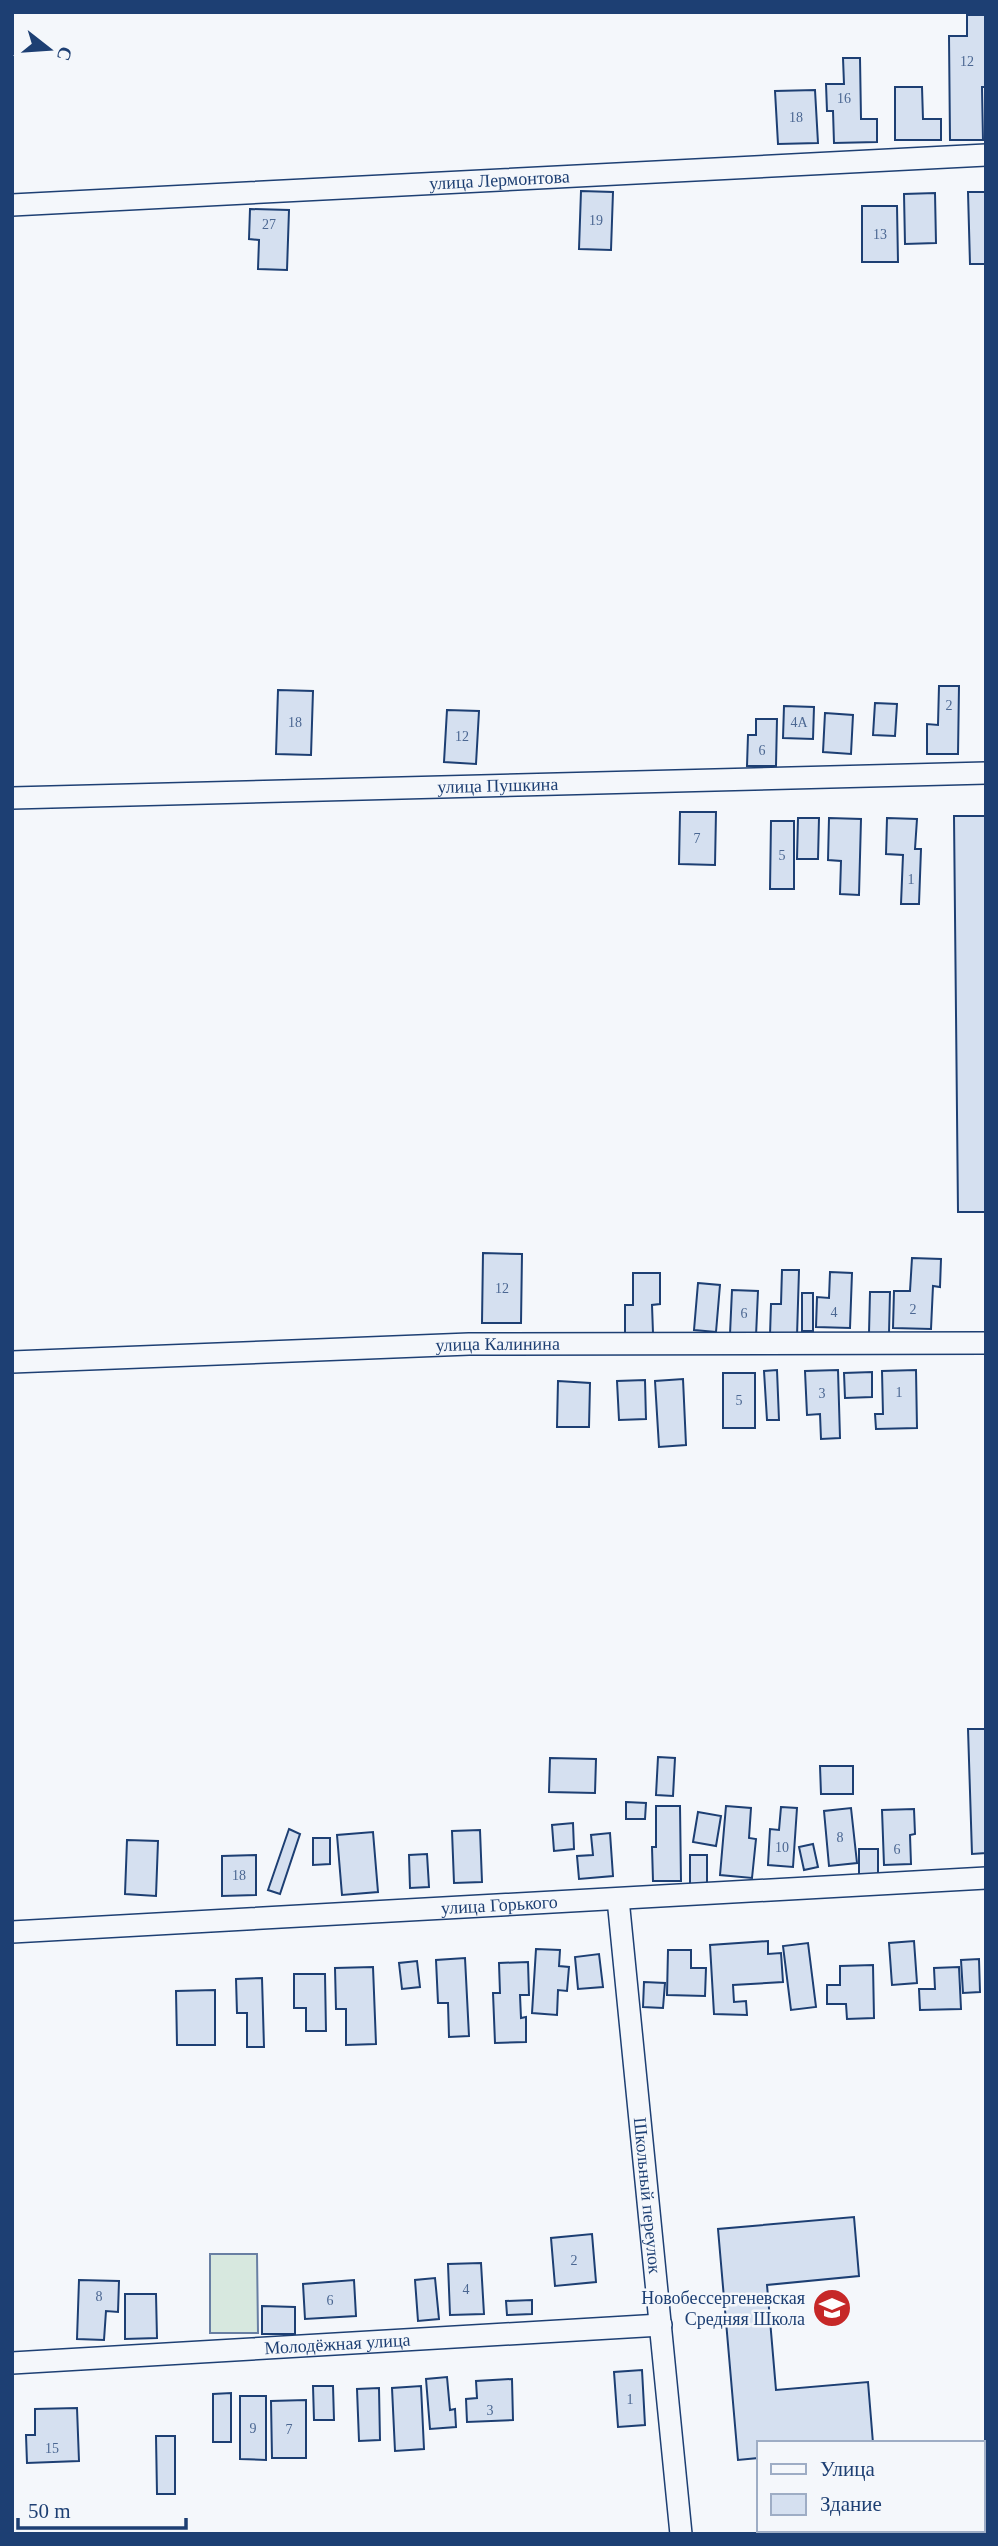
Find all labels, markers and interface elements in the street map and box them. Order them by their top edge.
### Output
north arrow [14,14,84,84]
text: С [53,44,77,63]
house number: 12 [960,54,974,69]
house number: 16 [837,91,851,106]
house number: 18 [789,110,803,125]
street label: улица Лермонтова [429,166,570,194]
house number: 19 [589,213,603,228]
house number: 27 [262,217,276,232]
house number: 13 [873,227,887,242]
house number: 2 [946,698,953,713]
house number: 18 [288,715,302,730]
house number: 4А [790,715,808,730]
house number: 12 [455,729,469,744]
house number: 6 [759,743,766,758]
street label: улица Пушкина [437,774,559,797]
house number: 7 [694,831,701,846]
house number: 5 [779,848,786,863]
house number: 1 [908,872,915,887]
house number: 12 [495,1281,509,1296]
house number: 2 [910,1302,917,1317]
house number: 4 [831,1305,838,1320]
house number: 6 [741,1306,748,1321]
street label: улица Калинина [435,1334,560,1355]
house number: 1 [896,1385,903,1400]
house number: 3 [819,1386,826,1401]
house number: 5 [736,1393,743,1408]
house number: 8 [837,1830,844,1845]
house number: 10 [775,1840,789,1855]
house number: 6 [894,1842,901,1857]
house number: 18 [232,1868,246,1883]
street label: улица Горького [440,1892,558,1918]
street label: Школьный переулок [630,2116,665,2275]
house number: 2 [571,2253,578,2268]
house number: 4 [463,2282,470,2297]
school or university icon: Новобессергеневская Средняя Школа [811,2287,853,2329]
place label: Новобессергеневская Средняя Школа [641,2288,805,2329]
house number: 8 [96,2289,103,2304]
house number: 6 [327,2293,334,2308]
street label: Молодёжная улица [264,2330,411,2358]
house number: 1 [627,2392,634,2407]
house number: 3 [487,2403,494,2418]
house number: 9 [250,2421,257,2436]
house number: 7 [286,2422,293,2437]
house number: 15 [45,2441,59,2456]
legend [757,2441,984,2532]
text: Улица [820,2457,875,2481]
scale bar [18,2486,186,2530]
text: Здание [820,2492,882,2516]
text: 50 m [28,2499,71,2523]

